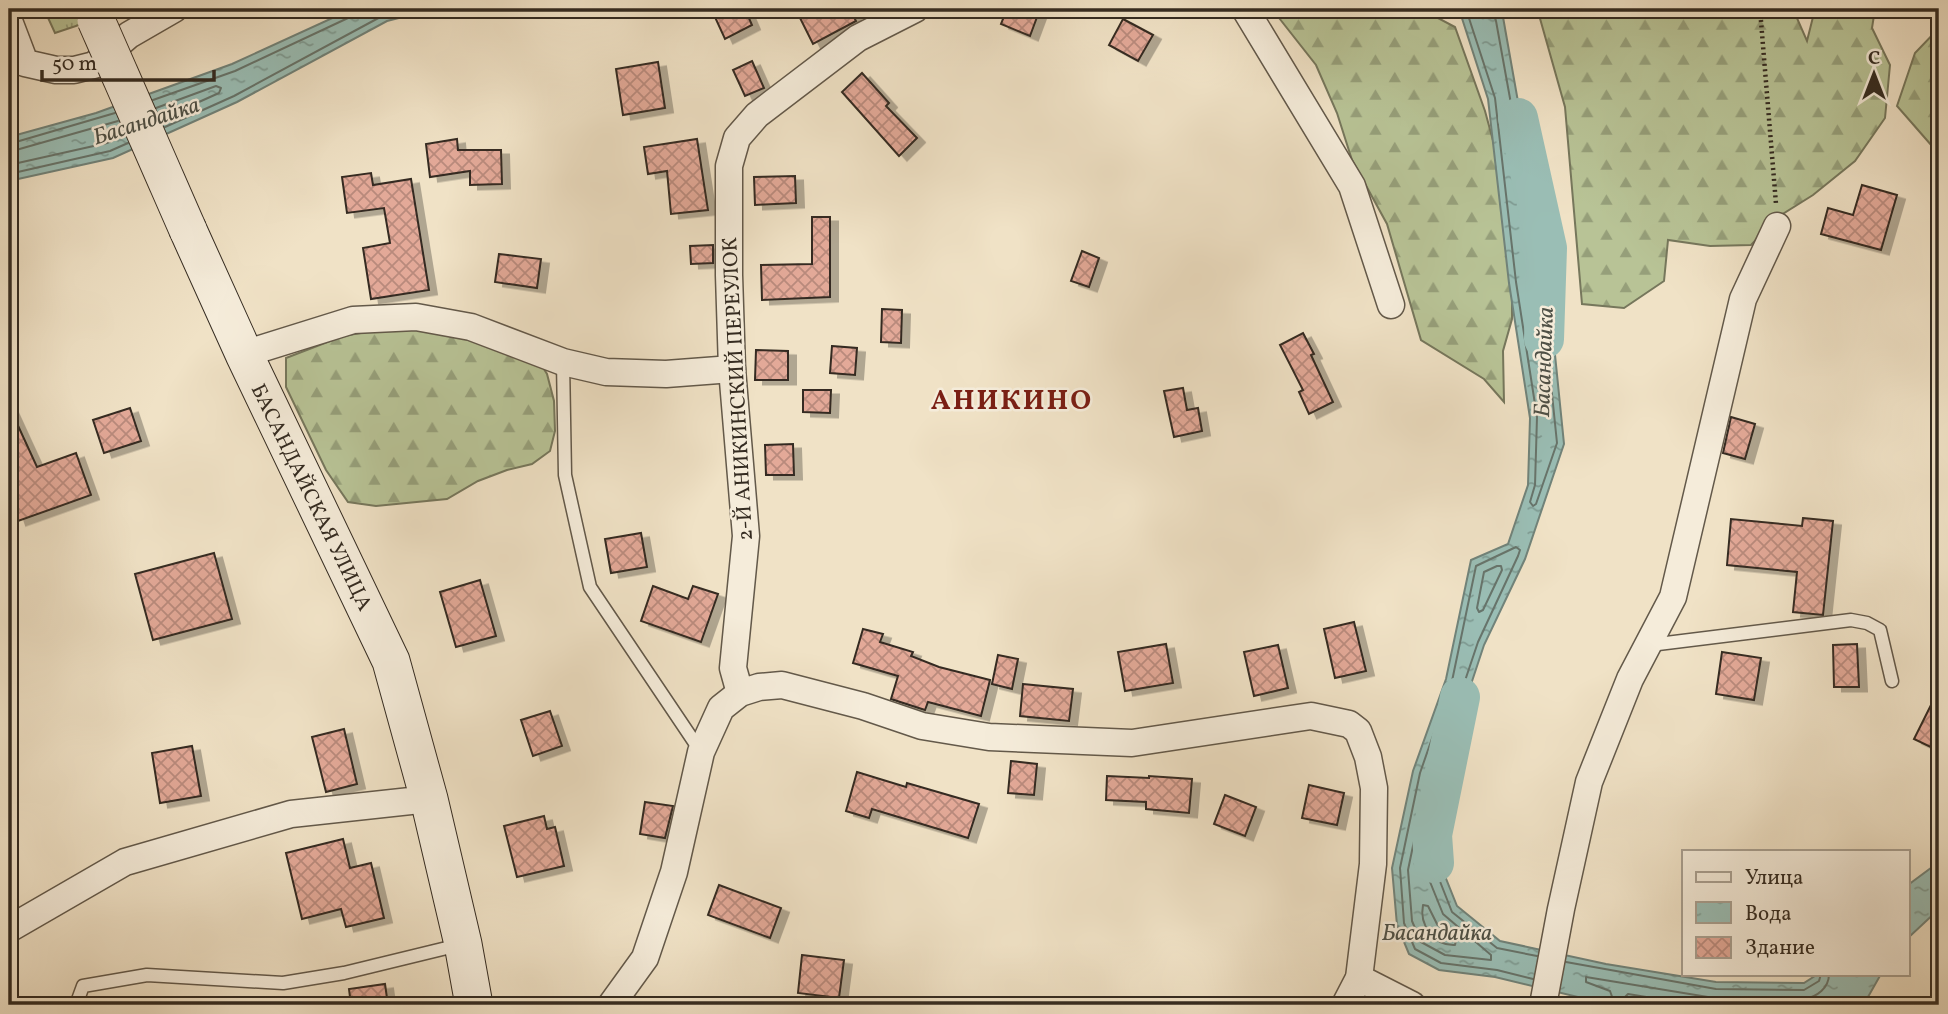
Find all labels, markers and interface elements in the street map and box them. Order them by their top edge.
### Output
scale bar [42,38,214,82]
north arrow [1840,38,1910,108]
text: С [1868,46,1880,72]
text: 50 m [52,50,97,79]
water label: Басандайка [89,90,204,154]
street label: 2-Й АНИКИНСКИЙ ПЕРЕУЛОК [716,237,761,541]
water label: Басандайка [1527,306,1563,418]
street label: БАСАНДАЙСКАЯ УЛИЦА [243,379,378,616]
district label: АНИКИНО [931,382,1093,421]
legend [1682,850,1910,976]
text: Улица [1745,864,1803,893]
text: Вода [1745,900,1792,929]
water label: Басандайка [1382,918,1492,950]
text: Здание [1745,934,1815,963]

